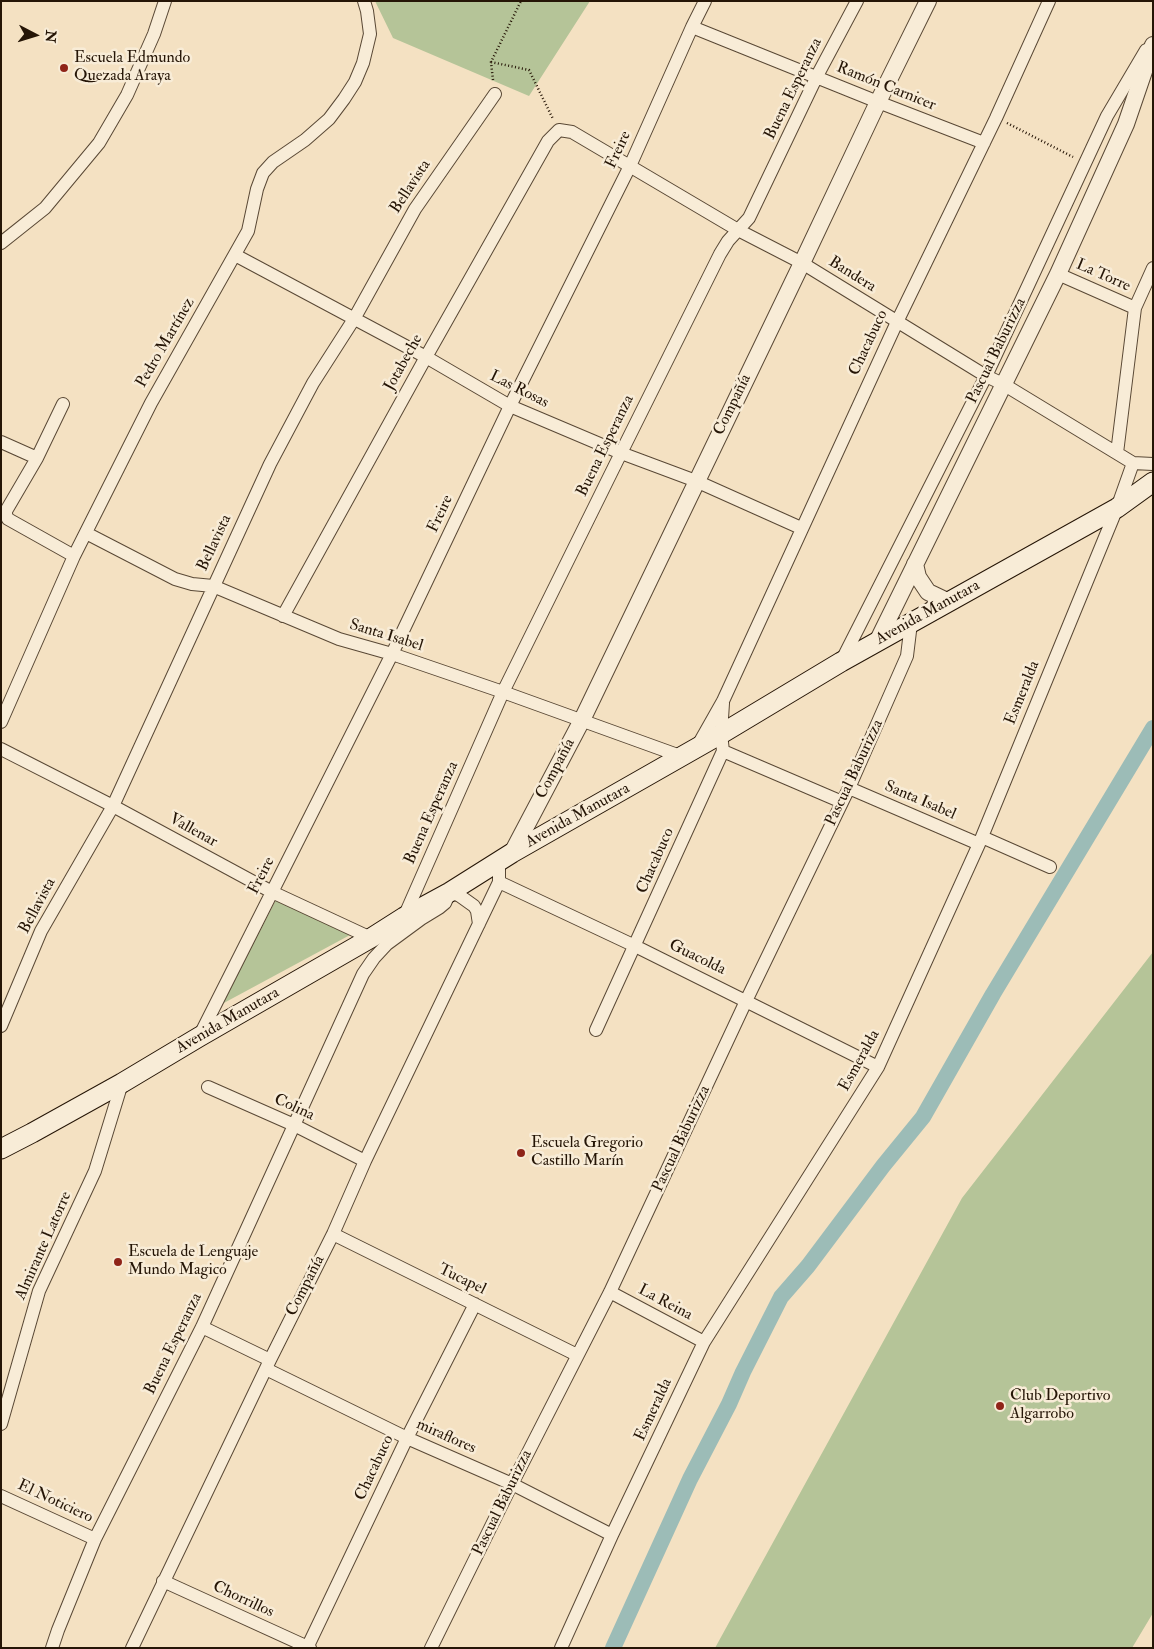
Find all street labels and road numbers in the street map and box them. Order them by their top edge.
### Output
street label: Buena Esperanza [761,35,827,143]
street label: Ramón Carnicer [834,58,938,116]
street label: Freire [602,128,636,172]
street label: Bellavista [387,157,435,217]
street label: Bandera [825,253,879,297]
street label: La Torre [1073,256,1133,296]
street label: Pedro Martínez [133,295,199,391]
street label: Pascual Baburizza [963,295,1031,407]
street label: Chacabuco [846,307,892,379]
street label: Jotabeche [381,331,427,395]
street label: Las Rosas [486,367,552,413]
street label: Compañía [710,371,756,439]
street label: Buena Esperanza [573,392,639,500]
street label: Freire [424,492,458,536]
street label: Bellavista [194,512,236,574]
street label: Avenida Manutara [873,576,983,650]
street label: Santa Isabel [347,616,425,656]
street label: Esmeralda [1002,658,1044,728]
street label: Pascual Baburizza [822,717,888,829]
street label: Compañía [532,736,580,802]
street label: Buena Esperanza [401,759,463,867]
street label: Santa Isabel [881,777,959,825]
street label: Avenida Manutara [523,779,633,853]
street label: Vallenar [166,810,220,852]
street label: Chacabuco [633,825,679,897]
street label: Freire [245,854,279,898]
street label: Bellavista [15,875,61,937]
street label: Guacolda [665,936,729,980]
street label: Avenida Manutara [173,984,283,1058]
street label: Esmeralda [835,1027,885,1095]
street label: Pascual Baburizza [649,1083,715,1195]
street label: Colina [271,1090,317,1126]
street label: Almirante Latorre [12,1189,76,1303]
street label: Compañía [283,1252,329,1320]
street label: Tucapel [435,1260,489,1300]
street label: La Reina [635,1281,695,1325]
street label: Buena Esperanza [141,1290,207,1398]
street label: Esmeralda [631,1376,677,1444]
street label: miraflores [413,1415,479,1459]
street label: Chacabuco [352,1432,398,1504]
street label: Pascual Baburizza [469,1447,537,1559]
street label: El Noticiero [14,1476,96,1528]
street label: Chorrillos [209,1577,277,1623]

